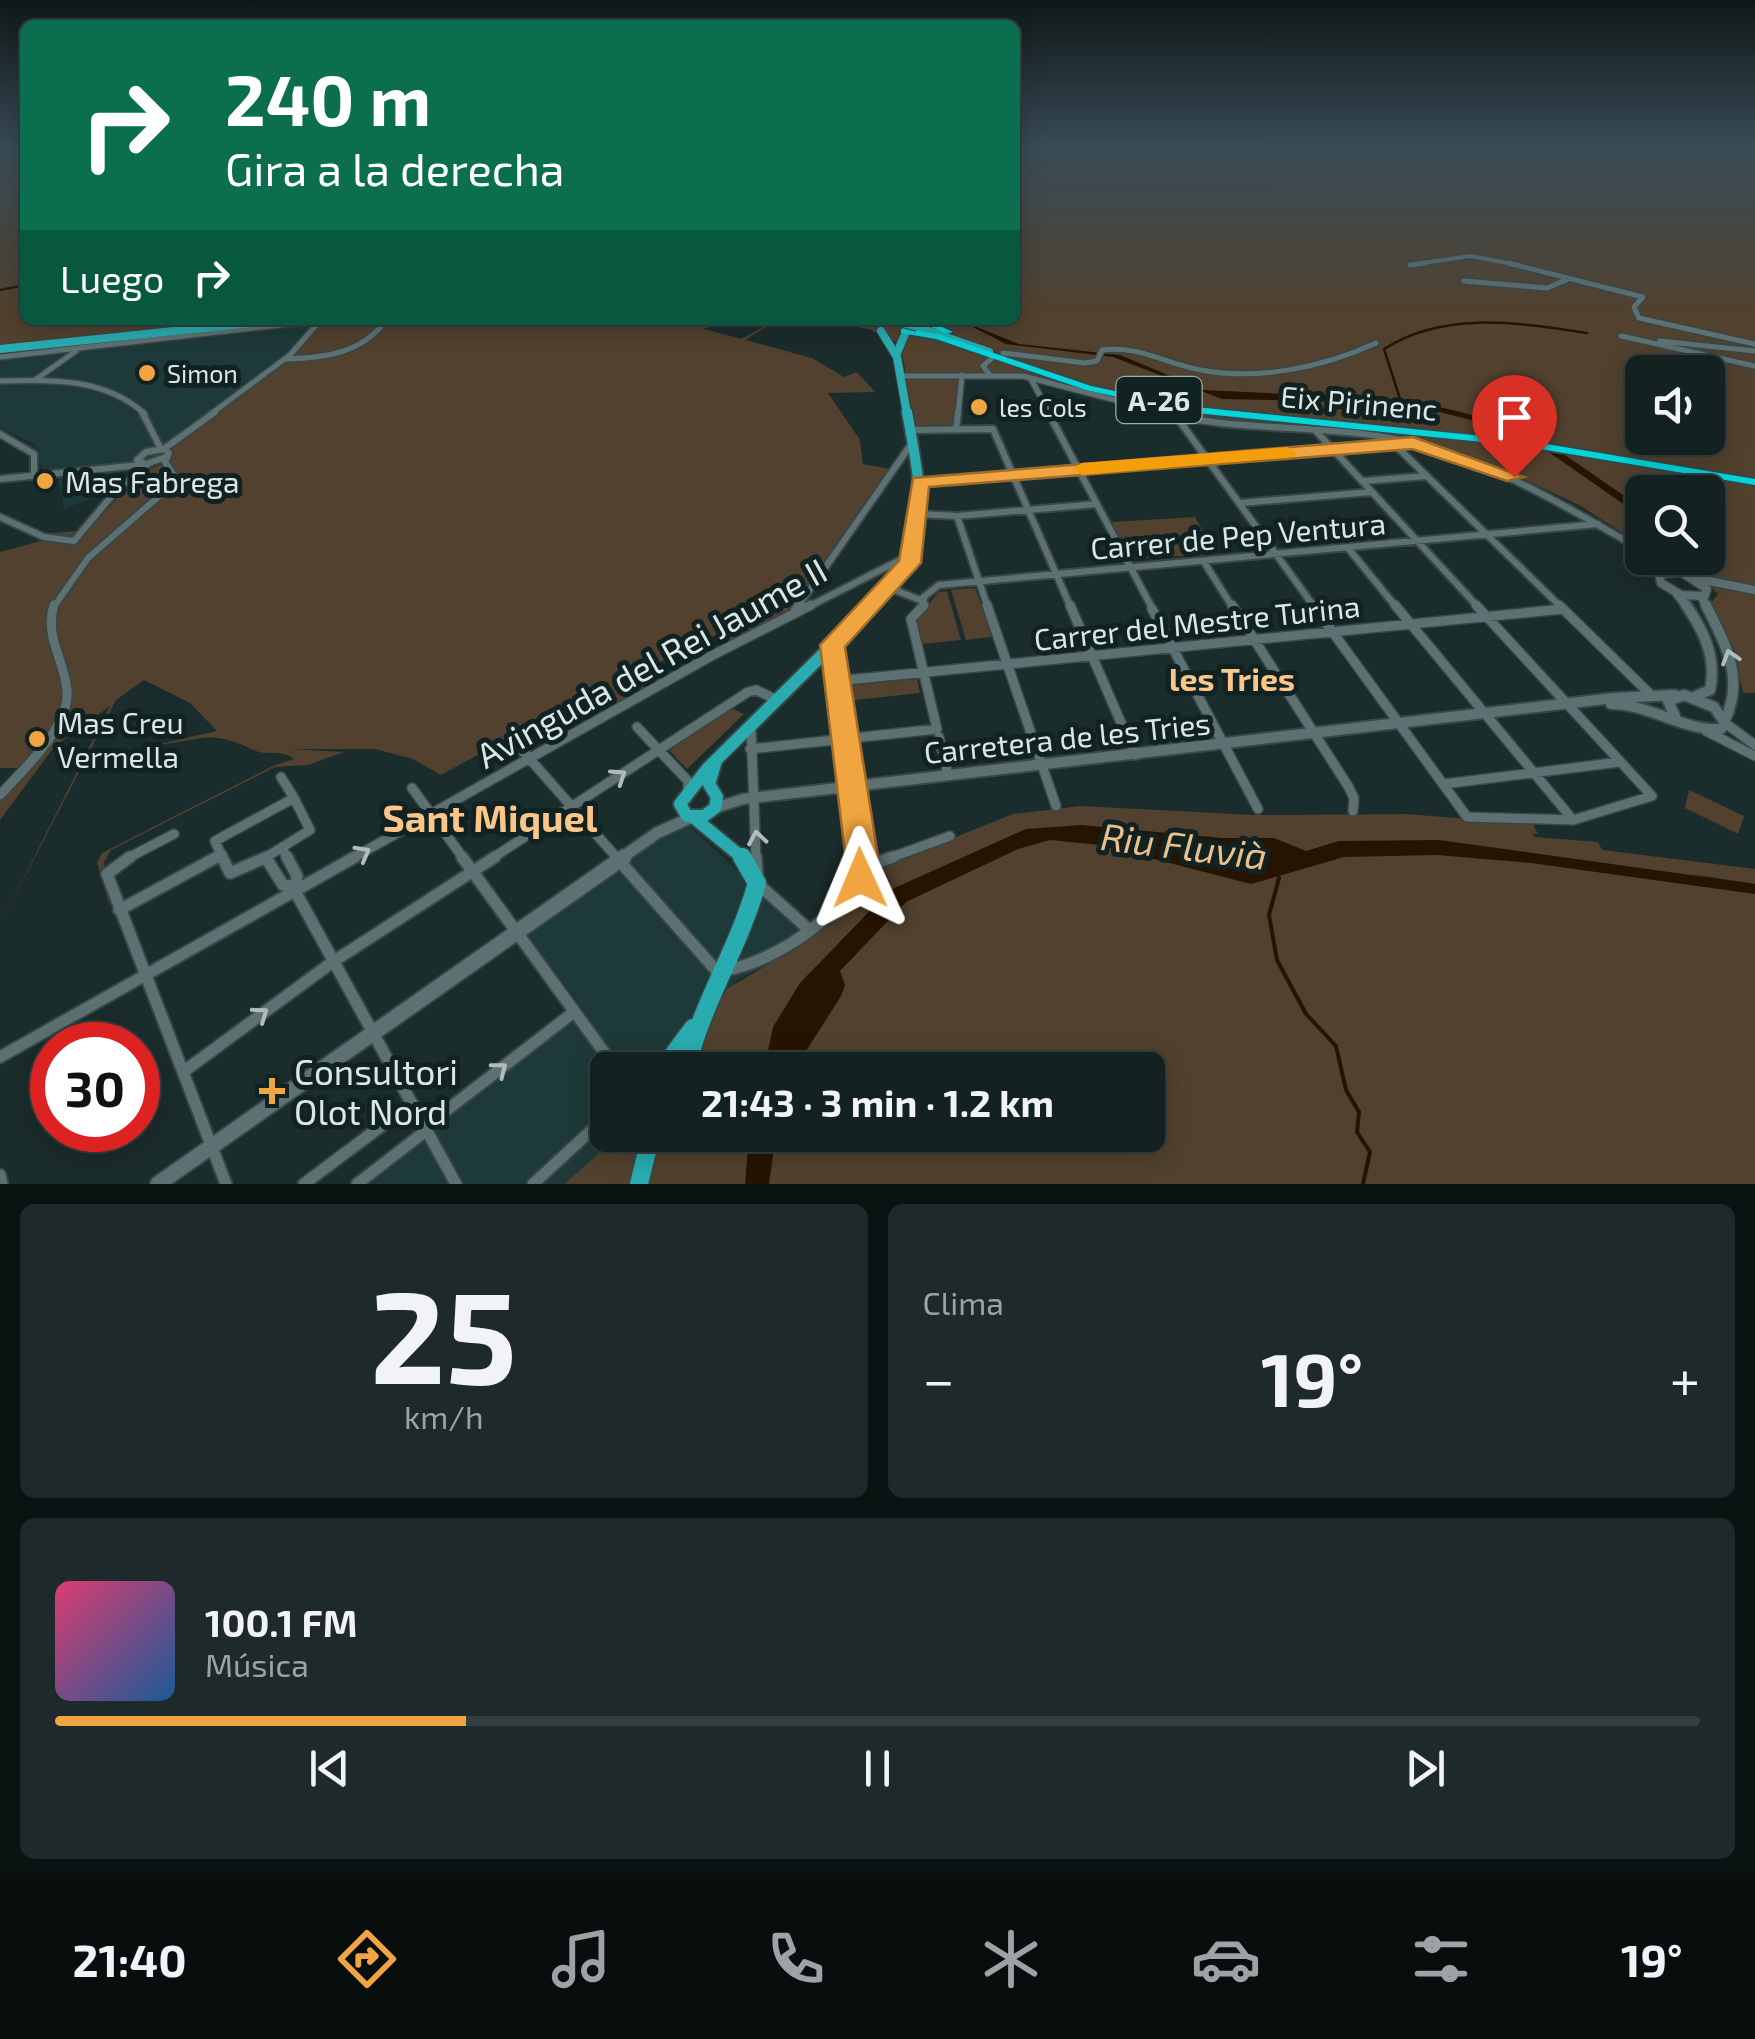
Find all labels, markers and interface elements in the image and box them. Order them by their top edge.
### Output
text: 240 m [225,56,431,140]
icon: right [60,60,190,190]
text: Gira a la derecha [225,141,564,195]
icon: right [184,250,239,305]
text: Luego [60,255,164,301]
map controls [1625,355,1725,575]
button: sound [1625,355,1725,455]
place label: Simon [167,358,238,388]
marker: Simon [136,362,158,384]
pin [1472,375,1557,478]
road number: A-26 [1116,377,1202,423]
street label: Eix Pirinenc [1279,377,1439,427]
icon: arrive [1487,390,1542,445]
place label: les Cols [999,392,1087,422]
marker: les Cols [968,396,990,418]
place label: Mas Fabrega [65,463,240,499]
marker: Mas Fabrega [34,470,56,492]
button: search [1625,475,1725,575]
street label: Carrer de Pep Ventura [1089,504,1387,566]
street label: Avinguda del Rei Jaume II [468,548,834,776]
street label: Carrer del Mestre Turina [1032,587,1362,657]
one-way arrow [1721,649,1741,666]
district label: les Tries [1169,659,1295,697]
place label: Mas Creu Vermella [57,704,184,774]
street label: Carretera de les Tries [922,704,1212,770]
marker: Mas Creu Vermella [26,728,48,750]
one-way arrow [608,770,627,788]
district label: Sant Miquel [383,794,598,840]
water label: Riu Fluvià [1098,812,1270,878]
position arrow [808,826,912,930]
one-way arrow [747,830,768,846]
one-way arrow [353,846,371,866]
one-way arrow [250,1009,268,1026]
speed limit sign: 30 [30,1022,160,1152]
place label: Consultori Olot Nord [294,1050,458,1132]
one-way arrow [488,1064,506,1081]
marker: Consultori Olot Nord [259,1078,285,1104]
text: 21:43 · 3 min · 1.2 km [701,1079,1054,1125]
text: 25 [370,1254,517,1410]
text: Clima [923,1283,1004,1321]
text: 19° [1261,1332,1363,1422]
text: − [923,1345,955,1411]
text: + [1670,1345,1700,1411]
text: km/h [404,1397,483,1435]
text: 100.1 FM [205,1599,358,1645]
text: Música [205,1645,309,1683]
icon: previous [302,1741,357,1796]
icon: pause [850,1741,905,1796]
icon: next [1398,1741,1453,1796]
icon: directions [332,1924,402,1994]
icon: music [546,1924,616,1994]
icon: phone [761,1924,831,1994]
icon: climate [976,1924,1046,1994]
icon: car [1191,1924,1261,1994]
icon: filters [1406,1924,1476,1994]
text: 21:40 [72,1932,187,1986]
text: 19° [1621,1932,1683,1986]

